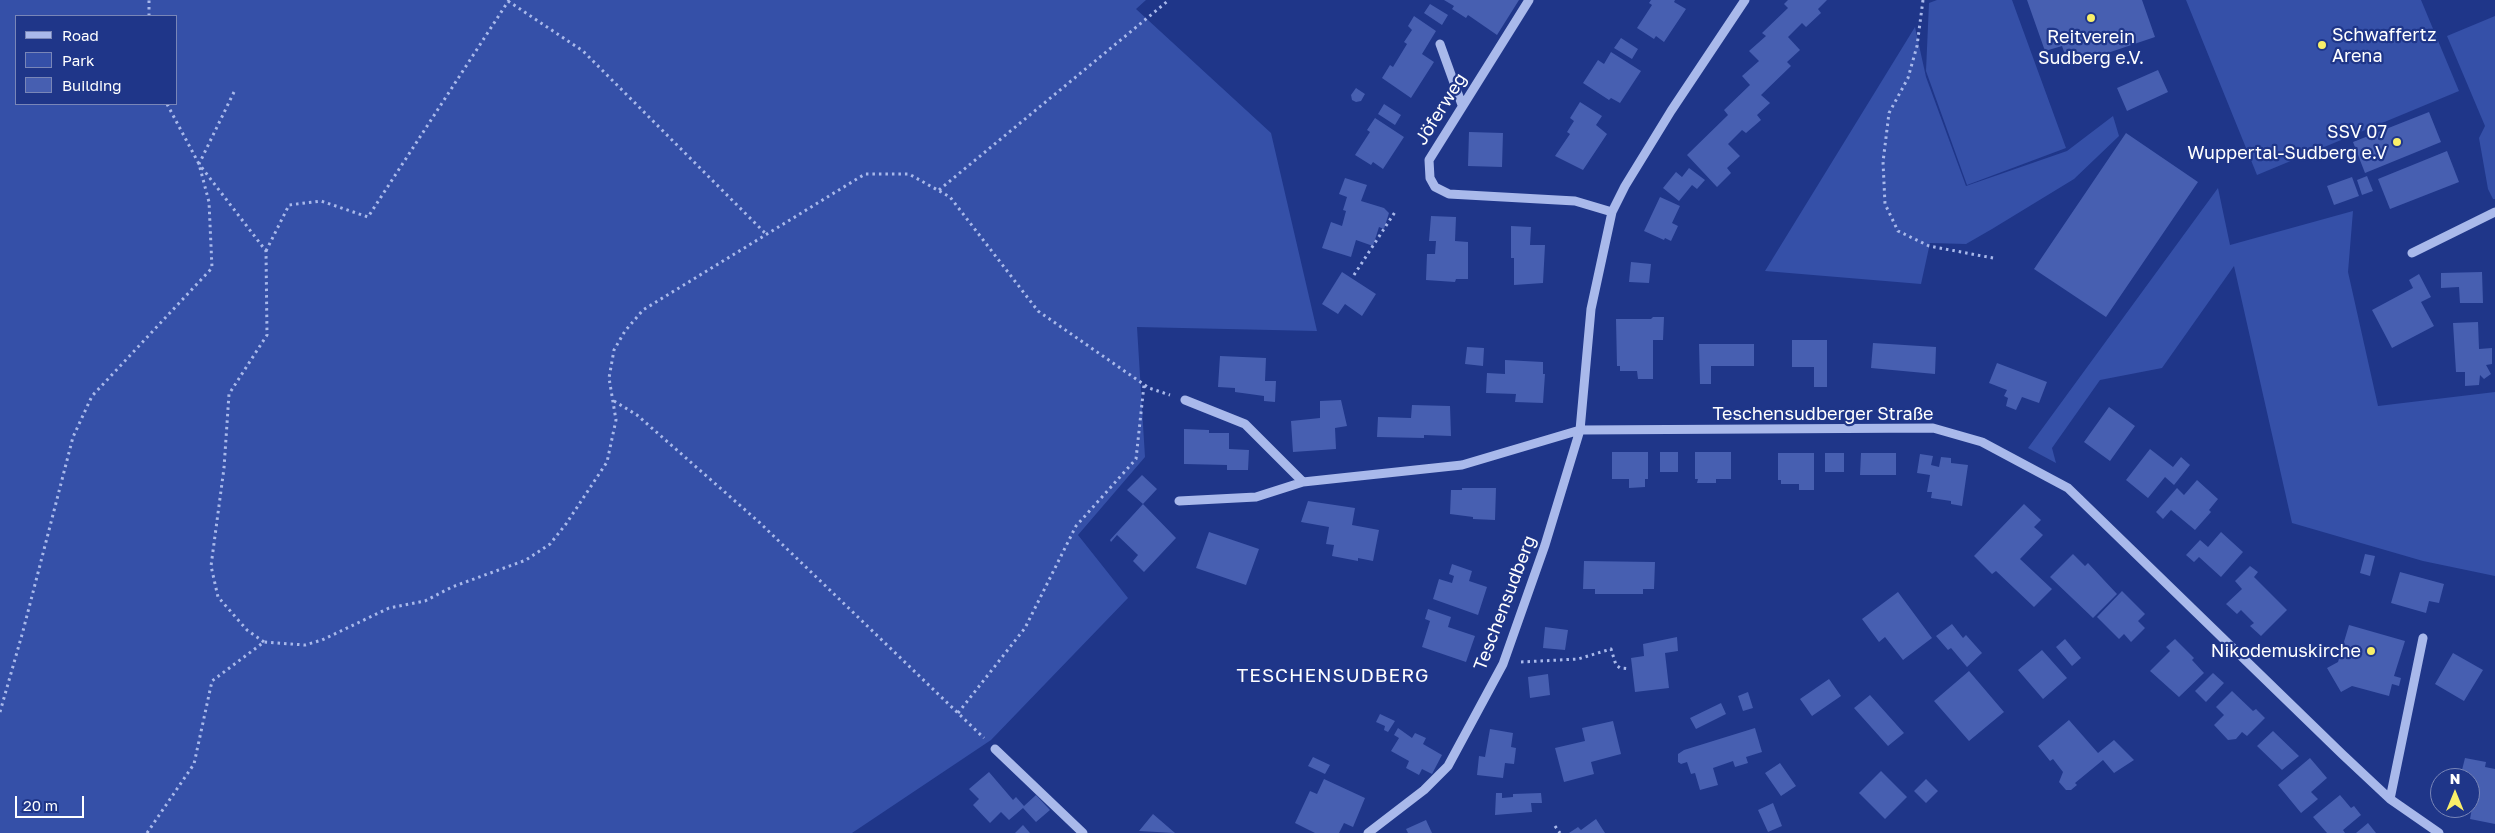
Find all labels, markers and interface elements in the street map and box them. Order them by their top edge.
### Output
marker: Reitverein Sudberg e.V. [2085,12,2097,24]
legend [15,15,178,105]
place label: Schwaffertz Arena [2332,24,2436,66]
text: Road [62,26,99,44]
place label: Reitverein Sudberg e.V. [2038,26,2144,68]
marker: Schwaffertz Arena [2316,39,2328,51]
text: Park [62,51,94,69]
street label: Jöferweg [1410,69,1472,149]
text: Building [62,76,122,94]
place label: SSV 07 Wuppertal-Sudberg e.V [2187,121,2387,163]
marker: SSV 07 Wuppertal-Sudberg e.V [2391,136,2403,148]
street label: Teschensudberger Straße [1712,403,1934,425]
street label: Teschensudberg [1469,532,1541,674]
place label: Nikodemuskirche [2211,640,2361,662]
marker: Nikodemuskirche [2365,645,2377,657]
district label: TESCHENSUDBERG [1235,665,1431,687]
north arrow [2430,768,2480,818]
text: N [2450,770,2460,787]
scale bar [18,786,86,818]
text: 20 m [23,796,58,814]

